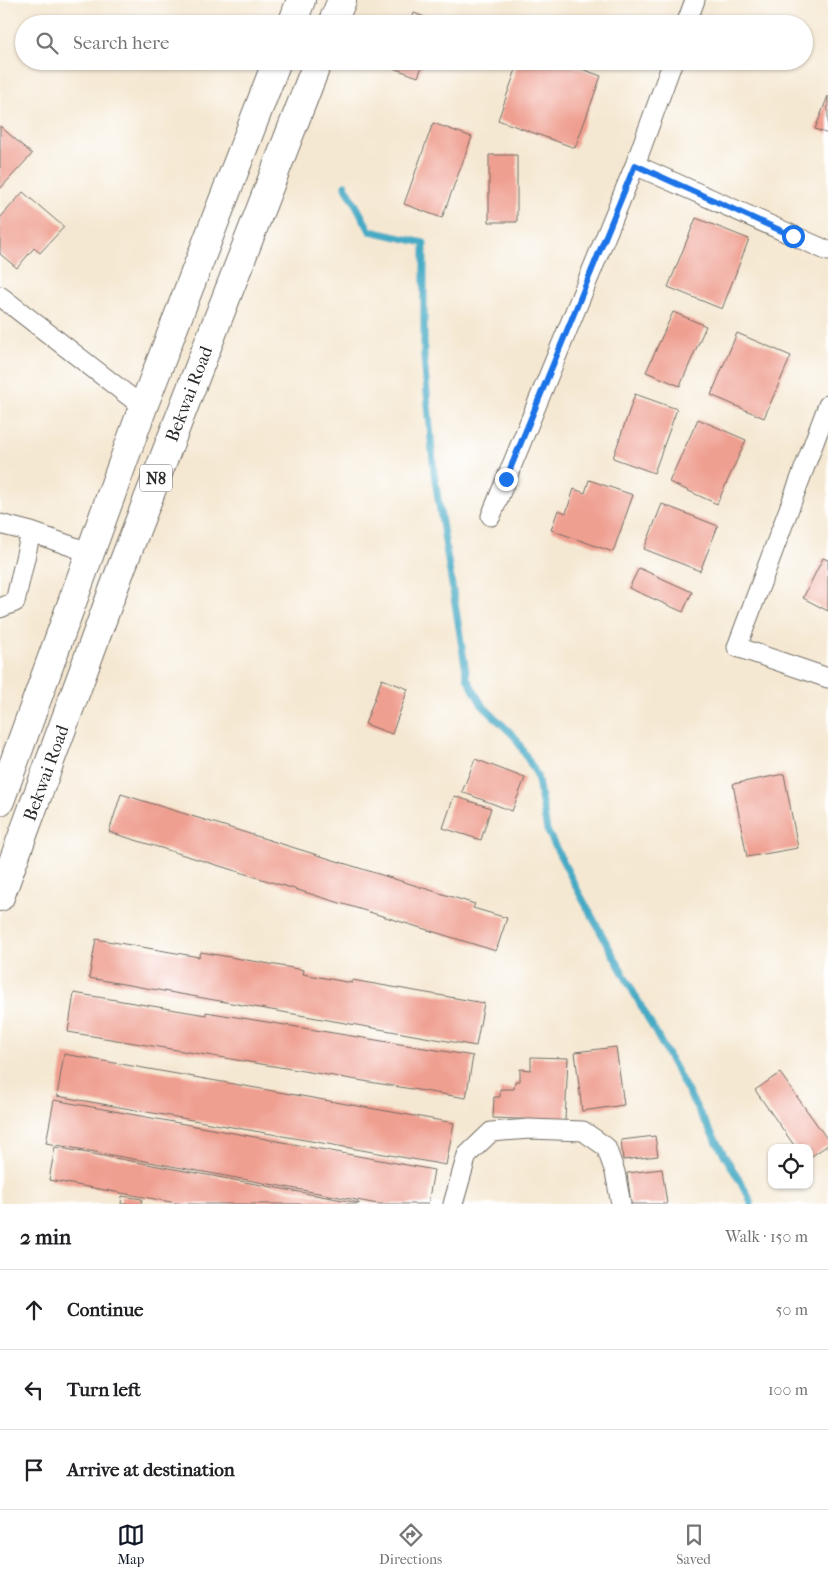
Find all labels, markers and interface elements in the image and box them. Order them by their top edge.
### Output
search box [15,15,813,70]
icon: search [33,29,61,57]
text: Search here [73,32,169,54]
route start [782,225,805,248]
street label: Bekwai Road [162,343,217,445]
road number: N8 [140,464,172,492]
route end [495,468,518,491]
street label: Bekwai Road [19,722,74,824]
map controls [768,1144,813,1189]
button: locate [768,1144,813,1189]
text: 2 min [20,1225,71,1249]
text: Walk · 150 m [725,1227,808,1246]
icon: ahead [20,1296,48,1324]
text: Continue [67,1299,143,1321]
text: 50 m [776,1300,808,1319]
icon: left [20,1376,48,1404]
text: Turn left [67,1379,141,1401]
text: 100 m [768,1380,808,1399]
icon: arrive [20,1456,48,1484]
text: Arrive at destination [67,1459,235,1481]
tab: Map [117,1521,145,1568]
tab: Directions [379,1521,442,1568]
tab: Saved [676,1521,711,1568]

